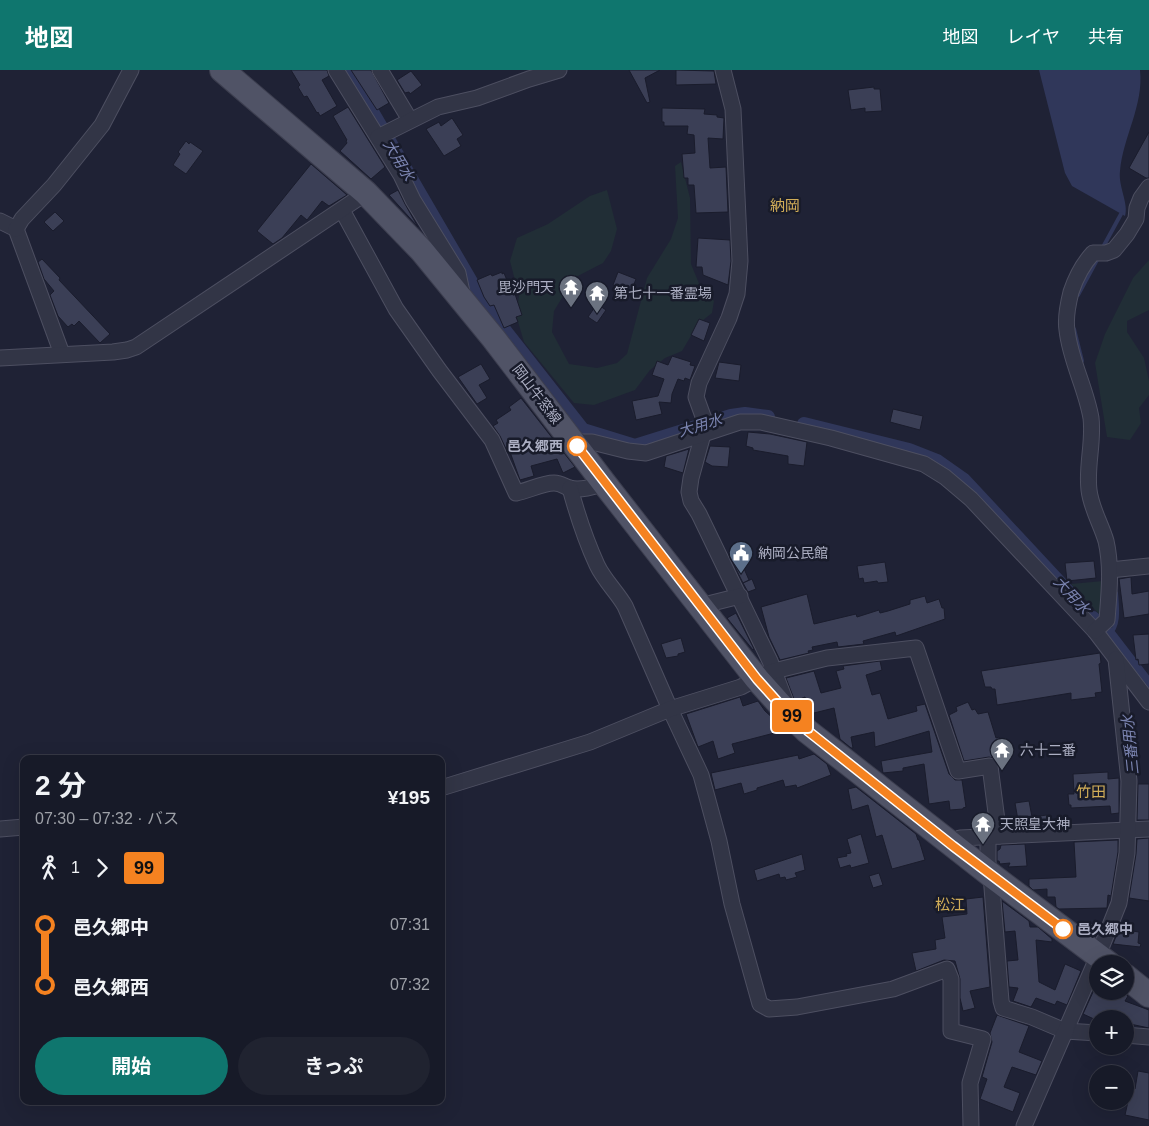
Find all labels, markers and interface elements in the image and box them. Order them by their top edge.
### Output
text: 地図 [25,24,73,51]
text: 地図 [943,27,979,47]
text: レイヤ [1007,27,1060,47]
text: 共有 [1088,27,1124,47]
water label: 大用水 [380,136,419,185]
district label: 納岡 [770,197,800,214]
temple icon: 毘沙門天 [558,274,584,308]
place label: 毘沙門天 [498,279,554,295]
temple icon: 第七十一番霊場 [584,280,610,314]
place label: 第七十一番霊場 [614,285,712,301]
street label: 岡山牛窓線 [510,361,564,427]
water label: 大用水 [676,410,726,440]
marker: 邑久郷西 [567,436,587,456]
place label: 邑久郷西 [507,438,563,454]
public building icon: 納岡公民館 [728,540,754,574]
place label: 納岡公民館 [758,545,828,561]
water label: 大用水 [1050,573,1095,619]
line badge: 99 [770,700,814,732]
text: 99 [782,706,802,726]
water label: 三番用水 [1118,712,1142,776]
temple icon: 六十二番 [989,737,1015,771]
place label: 六十二番 [1020,742,1076,758]
text: 2 分 [35,770,86,801]
district label: 竹田 [1076,783,1106,800]
text: ¥195 [388,787,430,808]
text: 07:30 – 07:32 · バス [35,810,179,827]
temple icon: 天照皇大神 [970,811,996,845]
place label: 天照皇大神 [1000,816,1070,832]
icon: walk [35,854,63,882]
icon: forward [88,854,116,882]
text: 99 [134,858,154,878]
text: 1 [71,859,80,876]
district label: 松江 [935,896,965,913]
text: 07:31 [390,916,430,933]
text: 邑久郷中 [73,917,149,938]
marker: 邑久郷中 [1053,919,1073,939]
place label: 邑久郷中 [1077,921,1133,937]
map controls [1089,955,1134,1110]
button: layers [1089,955,1134,1000]
text: 07:32 [390,976,430,993]
text: 邑久郷西 [73,977,149,998]
button: + [1089,1010,1134,1055]
button: 開始 [35,1037,228,1095]
button: きっぷ [238,1037,430,1095]
button: − [1089,1065,1134,1110]

